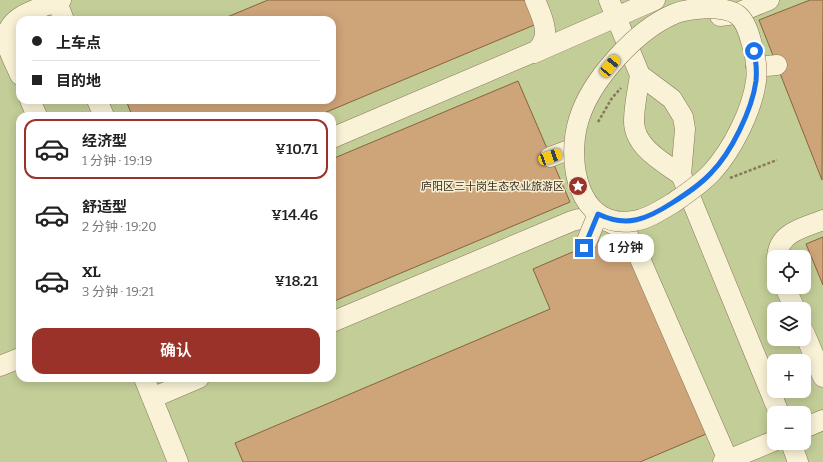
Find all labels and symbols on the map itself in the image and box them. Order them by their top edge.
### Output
route start [745,42,763,60]
car [598,53,622,79]
car [537,147,563,167]
place icon: 庐阳区三十岗生态农业旅游区 [567,175,589,197]
place label: 庐阳区三十岗生态农业旅游区 [421,180,564,193]
callout: 1 分钟 [598,234,654,262]
route end [575,239,593,257]

